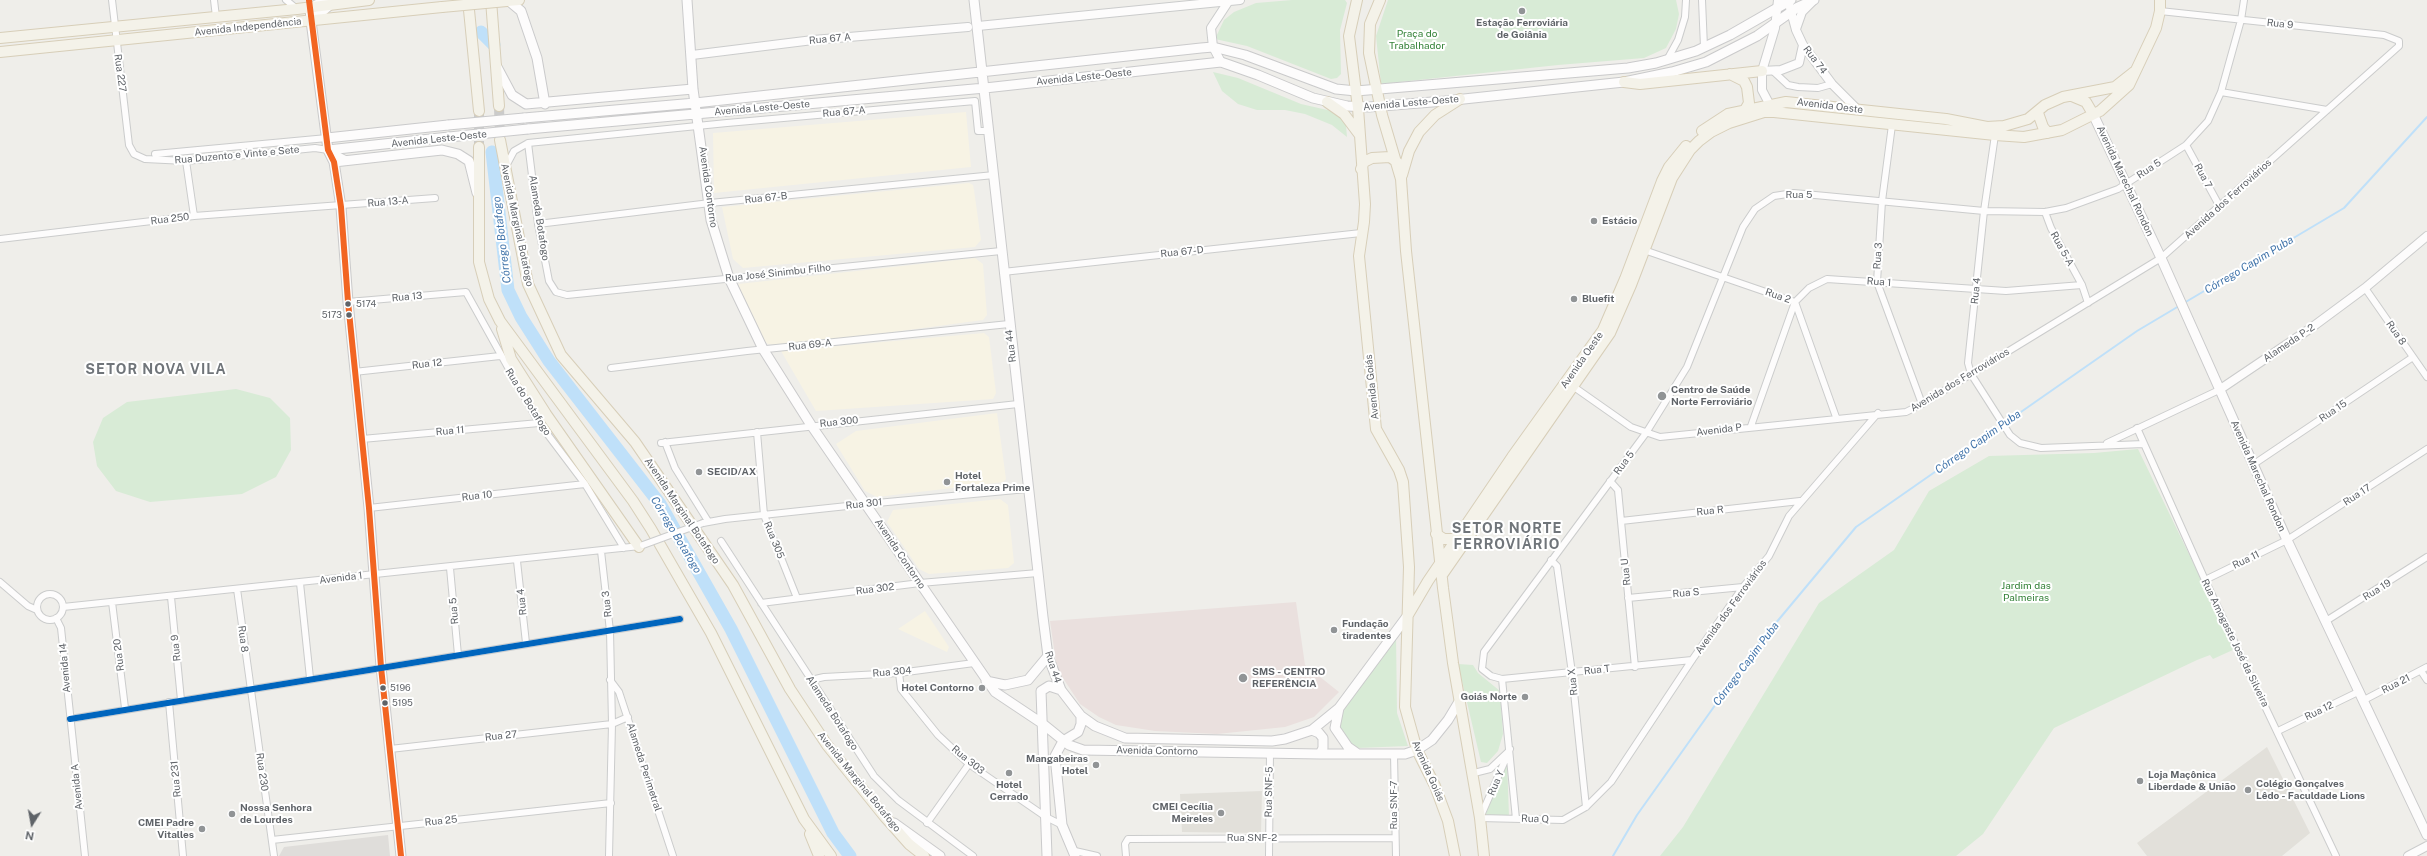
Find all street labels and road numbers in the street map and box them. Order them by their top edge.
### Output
street label: Avenida Independência [194,15,302,39]
street label: Rua 9 [2266,17,2294,31]
street label: Rua 67 A [809,31,851,47]
street label: Rua 74 [1800,43,1830,77]
street label: Rua 227 [111,53,129,93]
street label: Avenida Leste-Oeste [1036,66,1132,88]
street label: Avenida Leste-Oeste [1363,93,1459,113]
street label: Avenida Oeste [1796,96,1864,116]
street label: Avenida Leste-Oeste [714,98,810,118]
street label: Rua 67-A [822,104,866,120]
street label: Avenida Marechal Rondon [2094,124,2156,238]
street label: Avenida Leste-Oeste [391,128,487,150]
street label: Rua Duzento e Vinte e Sete [174,144,300,166]
street label: Avenida Contorno [696,146,720,228]
street label: Rua 5 [2134,157,2164,181]
street label: Avenida dos Ferroviários [2182,157,2274,241]
street label: Avenida Marginal Botafogo [498,162,536,288]
street label: Rua 7 [2191,162,2215,190]
street label: Alameda Botafogo [526,174,552,262]
street label: Rua 5 [1786,189,1812,201]
street label: Rua 67-B [744,190,788,206]
street label: Rua 13-A [367,194,409,210]
street label: Rua 250 [150,211,190,227]
street label: Rua 5-A [2048,230,2076,268]
street label: Rua 3 [1871,242,1885,270]
street label: Rua 67-D [1160,244,1204,260]
street label: Rua José Sinimbu Filho [724,261,832,285]
street label: Rua 1 [1866,275,1892,289]
street label: Rua 4 [1969,277,1983,305]
street label: Rua 2 [1764,286,1792,306]
street label: Rua 13 [391,290,423,304]
street label: Rua 8 [2383,319,2409,347]
street label: Alameda P-2 [2261,321,2317,365]
street label: Rua 44 [1003,329,1019,363]
street label: Avenida Oeste [1558,329,1606,391]
street label: Rua 69-A [788,337,832,353]
street label: Avenida dos Ferroviários [1908,346,2012,414]
street label: Avenida Goiás [1363,354,1381,420]
street label: Rua 12 [411,356,443,372]
street label: Rua do Botafogo [502,366,554,438]
street label: Rua 15 [2317,397,2349,425]
street label: Rua 300 [819,414,859,430]
street label: Avenida Marechal Rondon [2228,418,2288,534]
street label: Avenida P [1696,421,1742,439]
street label: Rua 11 [435,424,465,438]
street label: Rua 5 [1611,449,1637,477]
street label: Avenida Marginal Botafogo [642,456,722,566]
street label: Rua 17 [2341,482,2373,508]
street label: Rua 10 [461,488,493,504]
street label: Rua 301 [845,496,883,512]
street label: Rua R [1696,504,1724,518]
street label: Avenida Contorno [872,517,928,591]
street label: Rua 305 [761,520,787,560]
street label: Rua 11 [2231,548,2261,572]
street label: Rua U [1619,558,1633,586]
street label: Avenida dos Ferroviários [1693,558,1769,656]
street label: Avenida 1 [319,569,363,587]
street label: Rua Amogaste José da Silveira [2199,577,2271,709]
street label: Rua 19 [2361,577,2393,603]
street label: Rua 302 [855,581,895,597]
street label: Rua S [1672,586,1700,600]
street label: Rua 4 [515,588,529,616]
street label: Rua 3 [600,590,614,618]
street label: Rua 5 [447,597,461,625]
street label: Rua 8 [235,625,251,653]
street label: Rua 9 [169,634,183,662]
street label: Rua 20 [111,638,127,672]
street label: Avenida 14 [57,643,73,693]
street label: Rua 44 [1042,649,1064,685]
street label: Rua T [1583,663,1611,677]
street label: Rua 304 [872,664,912,680]
street label: Rua X [1566,668,1580,696]
street label: Rua 21 [2380,672,2412,696]
street label: Alameda Botafogo [803,673,861,753]
street label: Rua 12 [2303,699,2335,723]
street label: Alameda Perimetral [624,721,664,813]
street label: Rua 27 [484,728,518,744]
street label: Avenida Marginal Botafogo [815,729,903,835]
street label: Avenida Goiás [1409,739,1447,803]
street label: Rua 303 [949,743,987,777]
street label: Avenida Contorno [1116,744,1198,758]
street label: Rua 230 [253,752,271,792]
street label: Rua 231 [168,760,184,798]
street label: Avenida A [69,763,85,811]
street label: Rua SNF-5 [1263,767,1275,817]
street label: Rua Y [1485,768,1507,798]
street label: Rua SNF-7 [1388,780,1400,830]
street label: Rua 25 [424,813,458,829]
street label: Rua Q [1521,813,1549,825]
street label: Rua SNF-2 [1227,832,1277,844]

